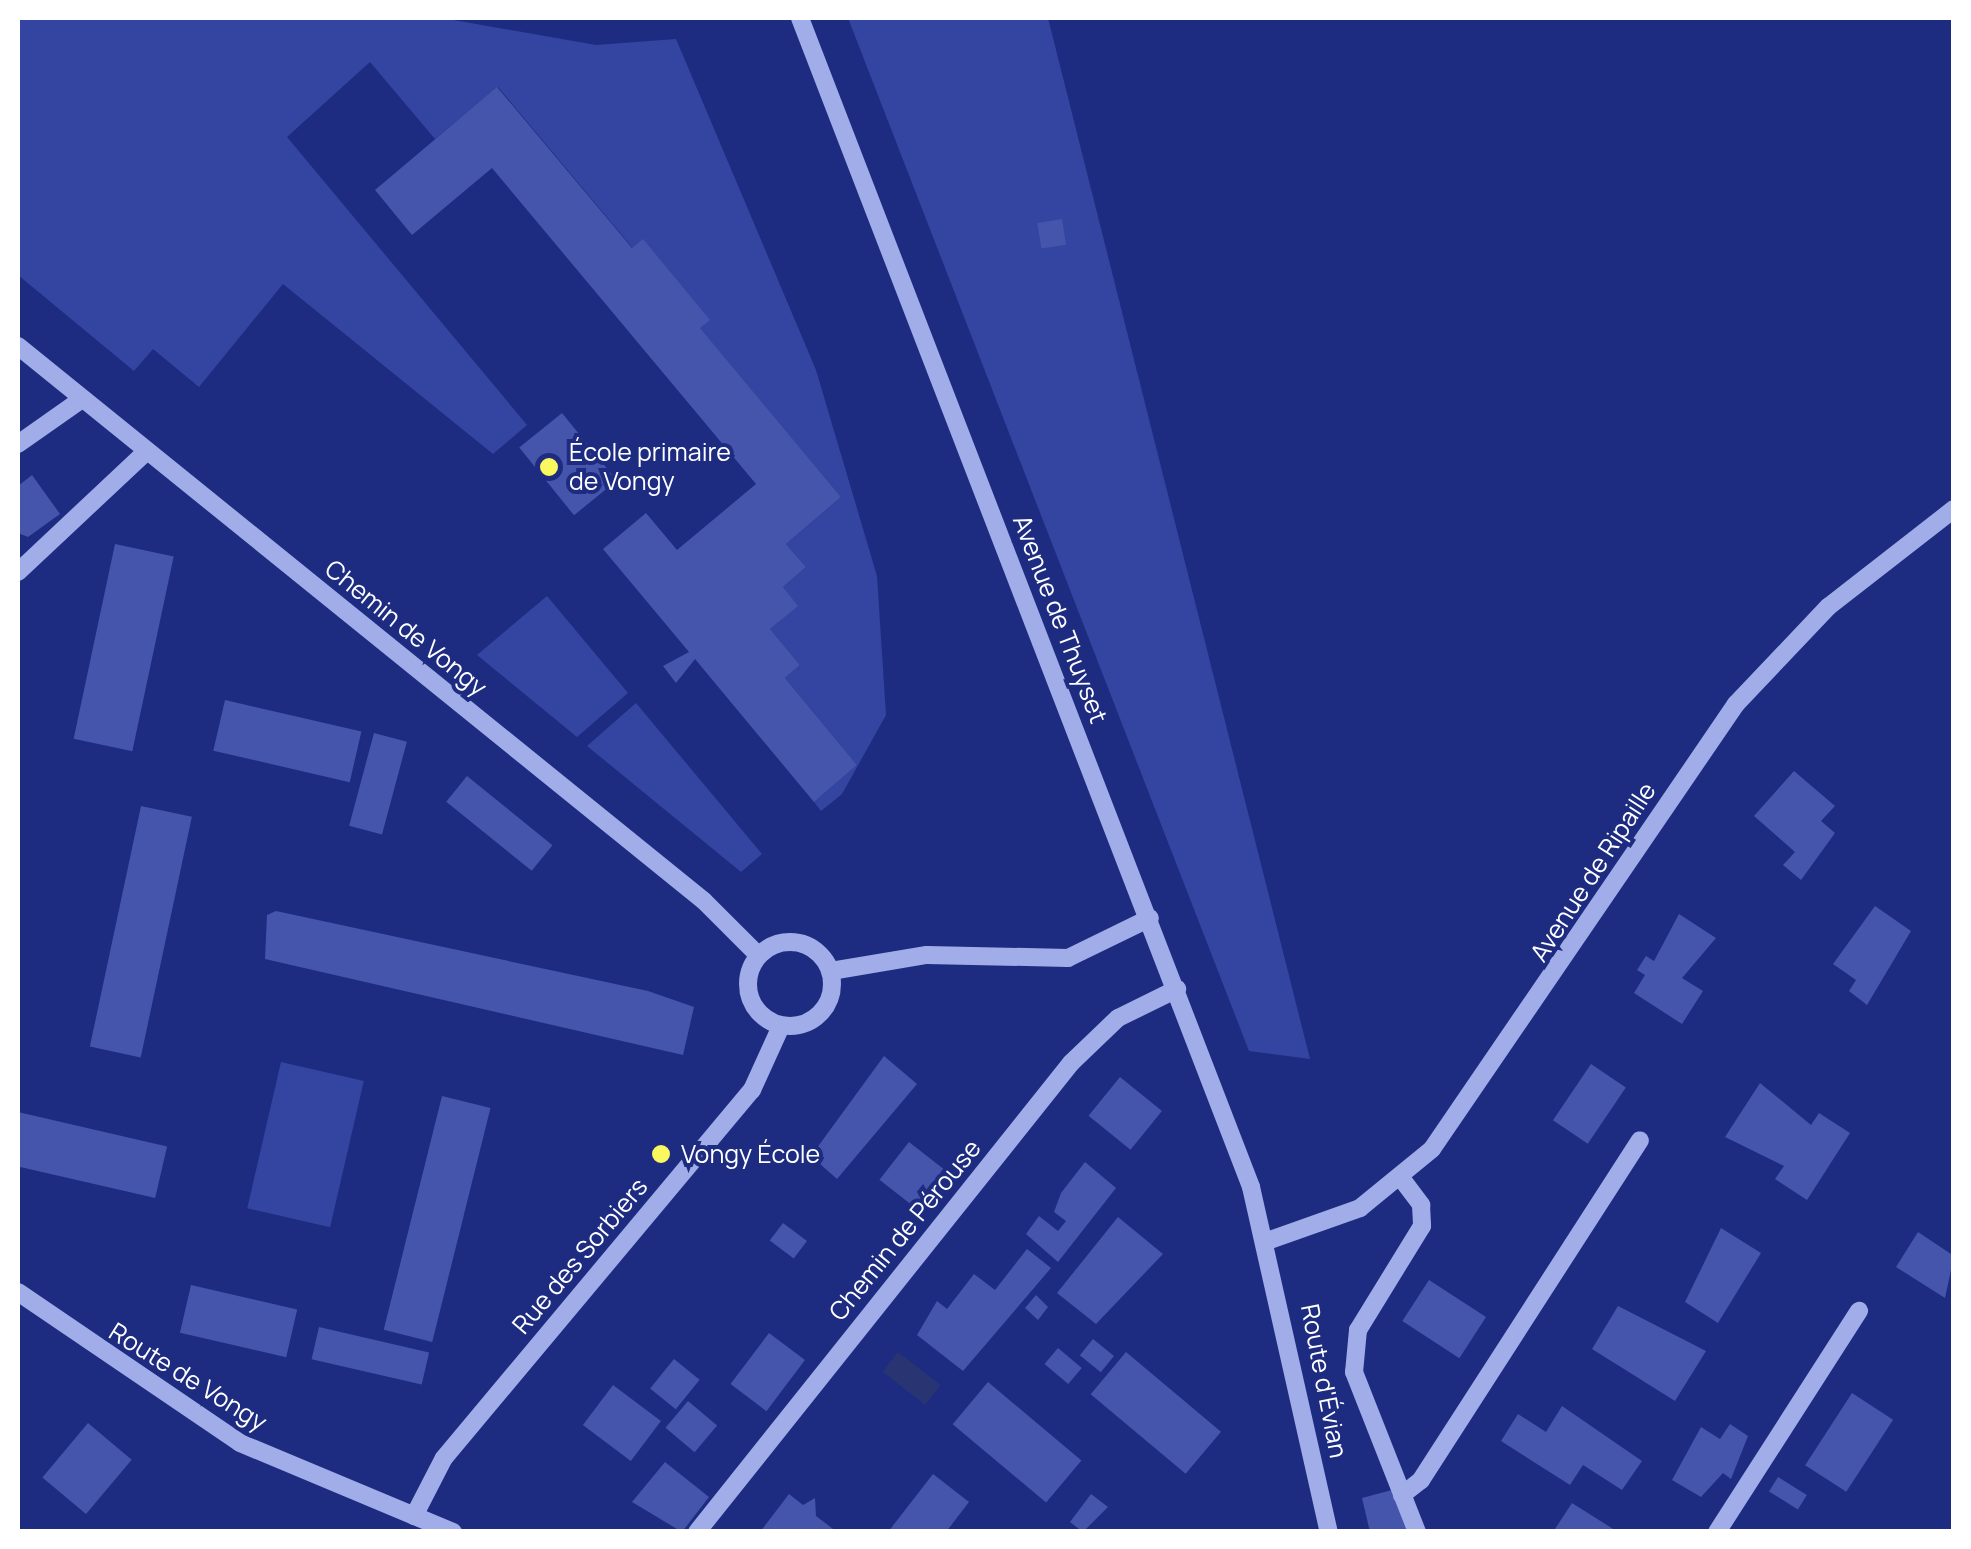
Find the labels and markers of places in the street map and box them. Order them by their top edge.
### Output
place label: École primaire de Vongy [569,438,731,497]
marker: École primaire de Vongy [538,456,560,478]
place label: Vongy École [681,1139,820,1169]
marker: Vongy École [650,1143,672,1165]

